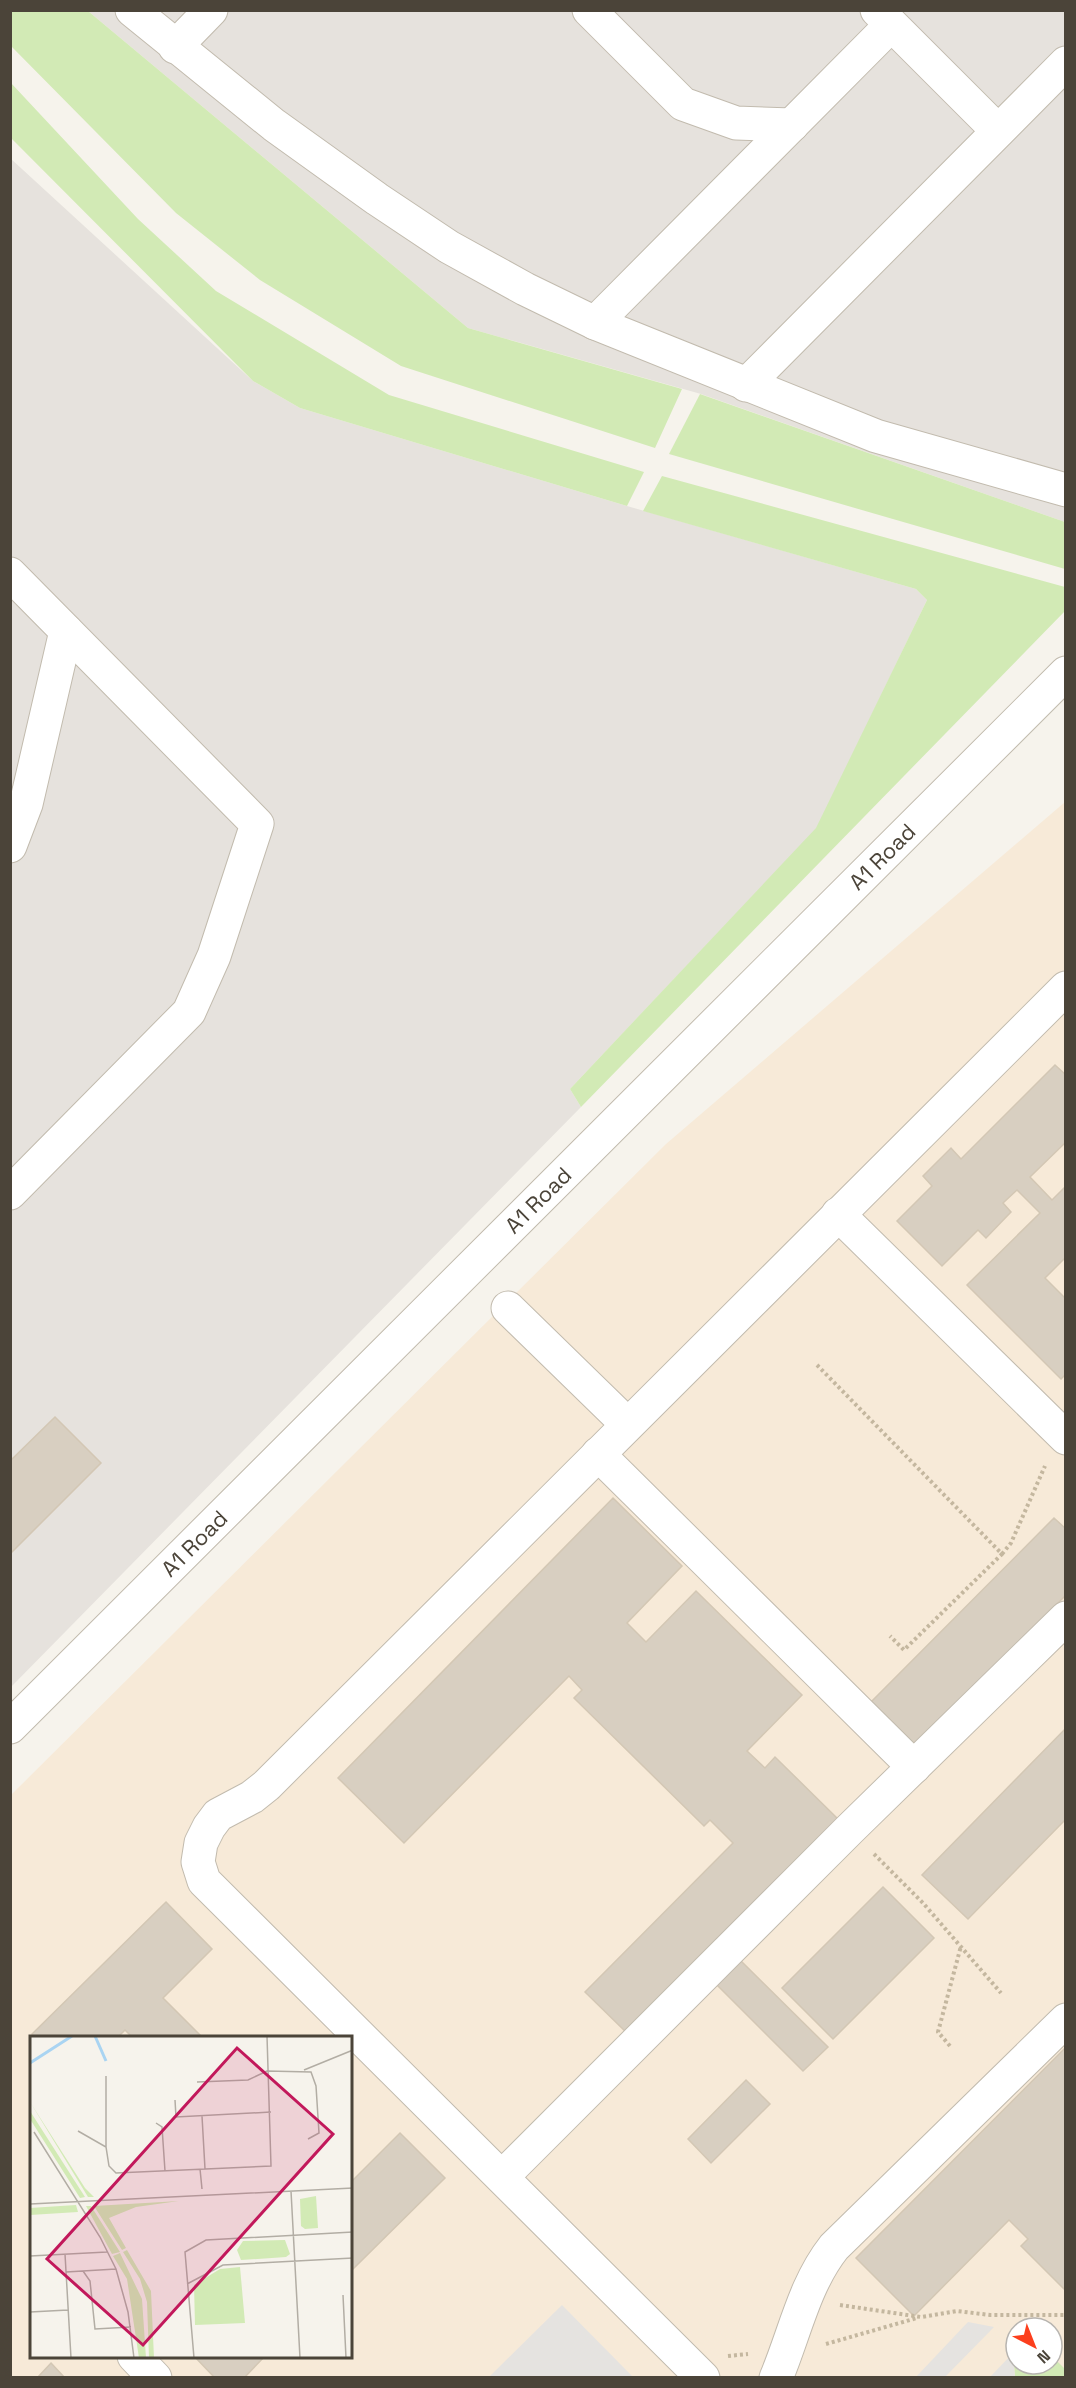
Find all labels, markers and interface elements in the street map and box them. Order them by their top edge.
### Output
street label: A1 Road [843,818,921,896]
street label: A1 Road [499,1161,577,1239]
street label: A1 Road [155,1504,233,1582]
inset map [30,2036,352,2358]
north arrow [1004,2316,1064,2376]
text: N [1033,2345,1055,2368]

